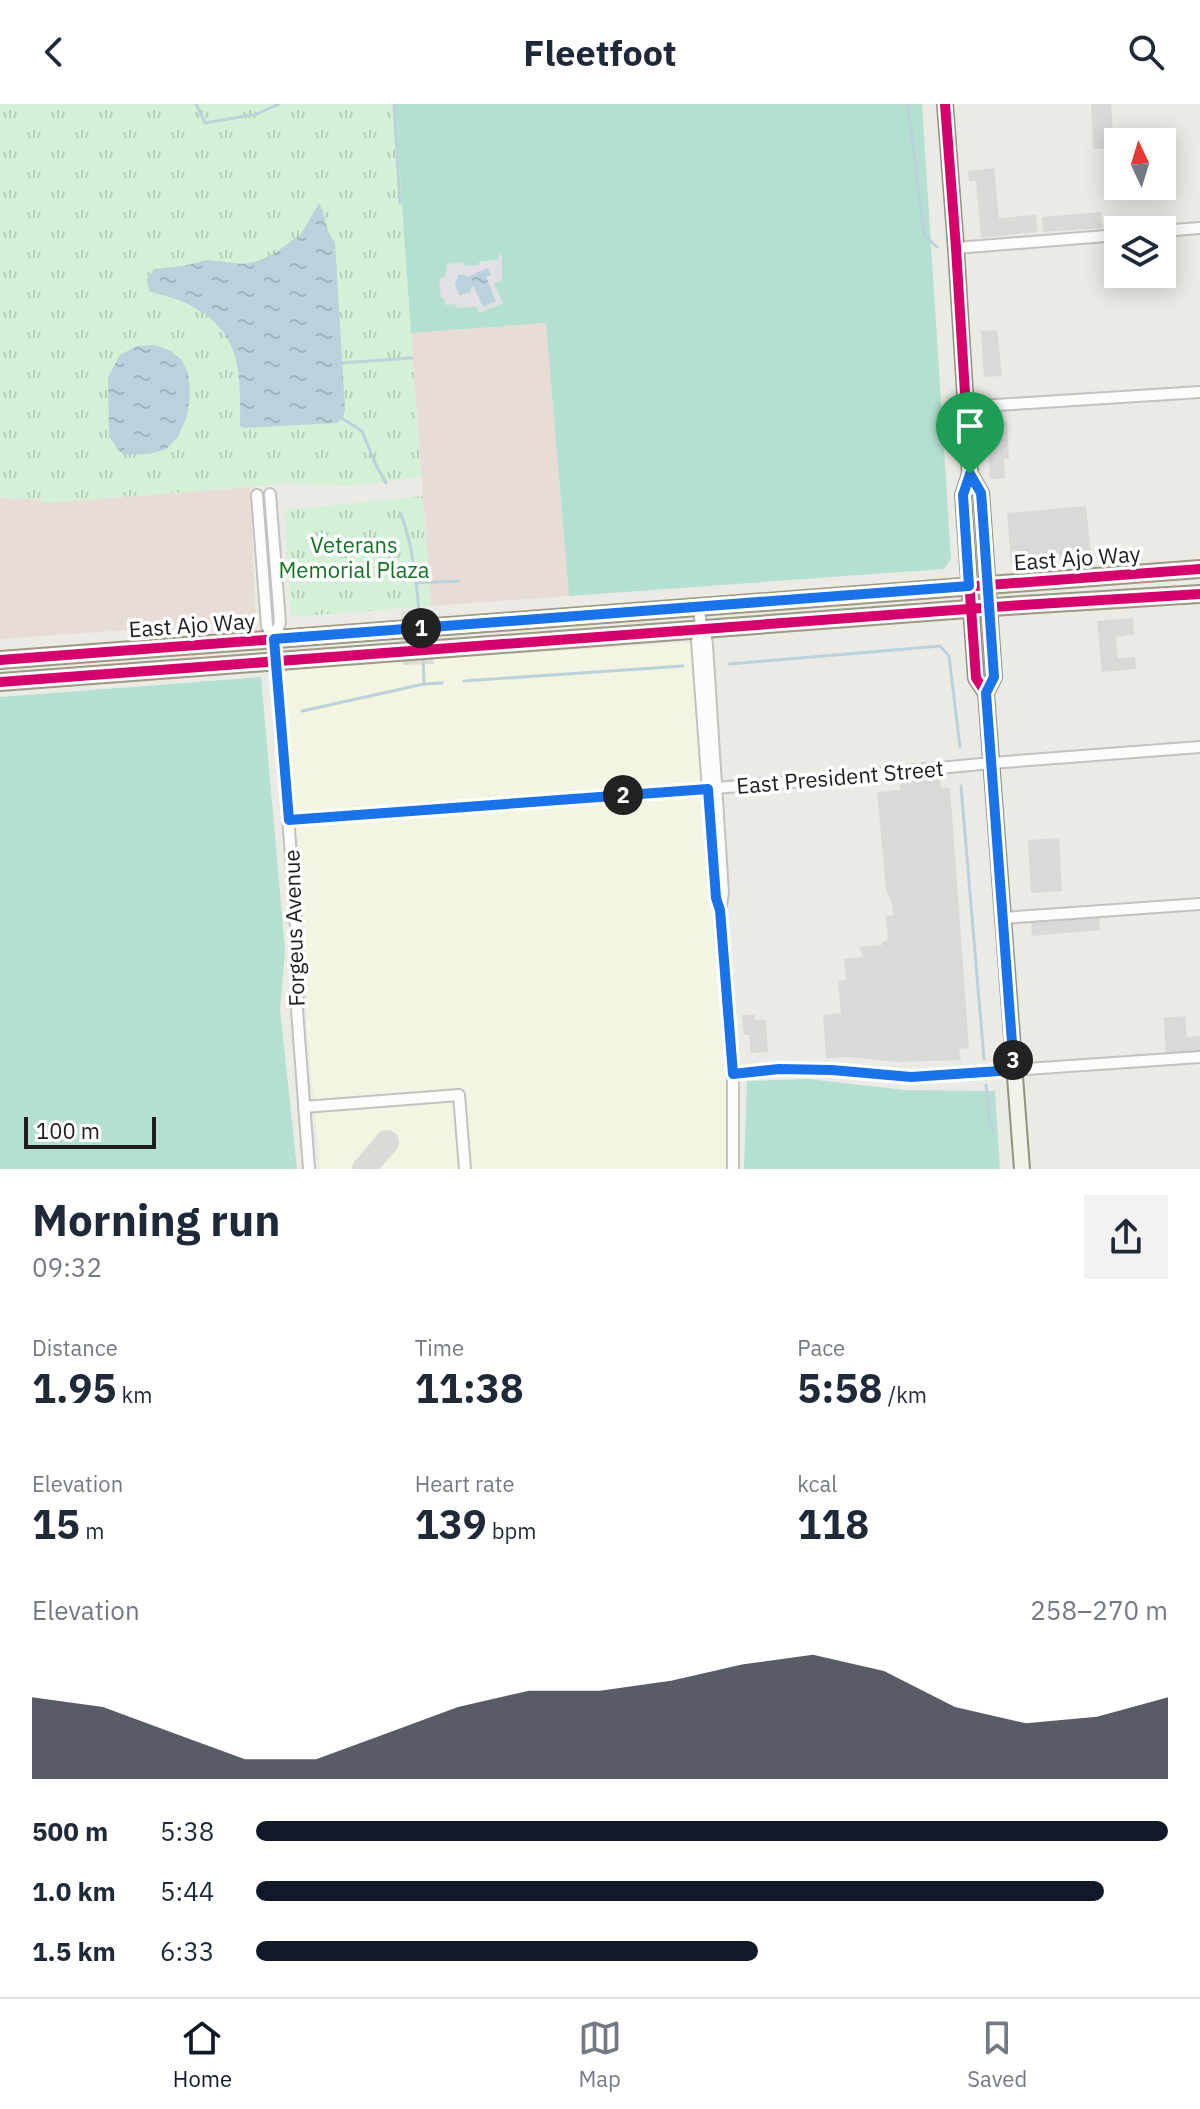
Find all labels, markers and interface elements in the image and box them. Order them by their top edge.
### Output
text: Fleetfoot [523,29,677,76]
icon: back [32,30,76,74]
icon: search [1124,30,1168,74]
north arrow [1104,128,1176,200]
map controls [1104,128,1176,288]
button: layers [1104,216,1176,288]
pin [936,392,1004,474]
icon: arrive [948,404,992,448]
park label: Veterans Memorial Plaza [279,530,430,584]
street label: East Ajo Way [1013,539,1141,576]
street label: East Ajo Way [128,606,256,643]
pin: 1 [401,608,441,648]
text: 1 [414,613,428,642]
street label: East President Street [735,753,945,800]
pin: 2 [603,775,643,815]
text: 2 [616,780,630,809]
street label: Forgeus Avenue [276,849,311,1007]
pin: 3 [993,1040,1033,1080]
text: 3 [1006,1045,1020,1074]
scale bar [24,1113,156,1149]
text: 100 m [36,1116,100,1145]
text: Morning run [32,1191,281,1248]
button: share [1084,1195,1168,1279]
text: 09:32 [32,1250,102,1284]
text: Distance [32,1333,118,1362]
text: Time [415,1333,464,1362]
text: Pace [797,1333,845,1362]
text: 1.95 [32,1362,116,1414]
text: 11:38 [415,1362,524,1414]
text: 5:58 [797,1362,883,1414]
text: km [116,1380,152,1409]
text: /km [883,1380,927,1409]
text: Elevation [32,1469,123,1498]
text: Heart rate [415,1469,515,1498]
text: kcal [797,1469,837,1498]
text: 15 [32,1498,80,1550]
text: 139 [415,1498,487,1550]
text: 118 [797,1498,869,1550]
text: m [80,1516,104,1545]
text: bpm [487,1516,537,1545]
text: Elevation [32,1593,140,1627]
text: 258–270 m [1030,1593,1168,1627]
text: 500 m [32,1814,108,1848]
text: 5:38 [160,1814,214,1848]
text: 1.0 km [32,1874,116,1908]
text: 5:44 [160,1874,214,1908]
text: 1.5 km [32,1934,116,1968]
text: 6:33 [160,1934,214,1968]
tab: Home [173,2016,232,2093]
tab: Map [578,2016,622,2093]
tab: Saved [967,2016,1027,2093]

